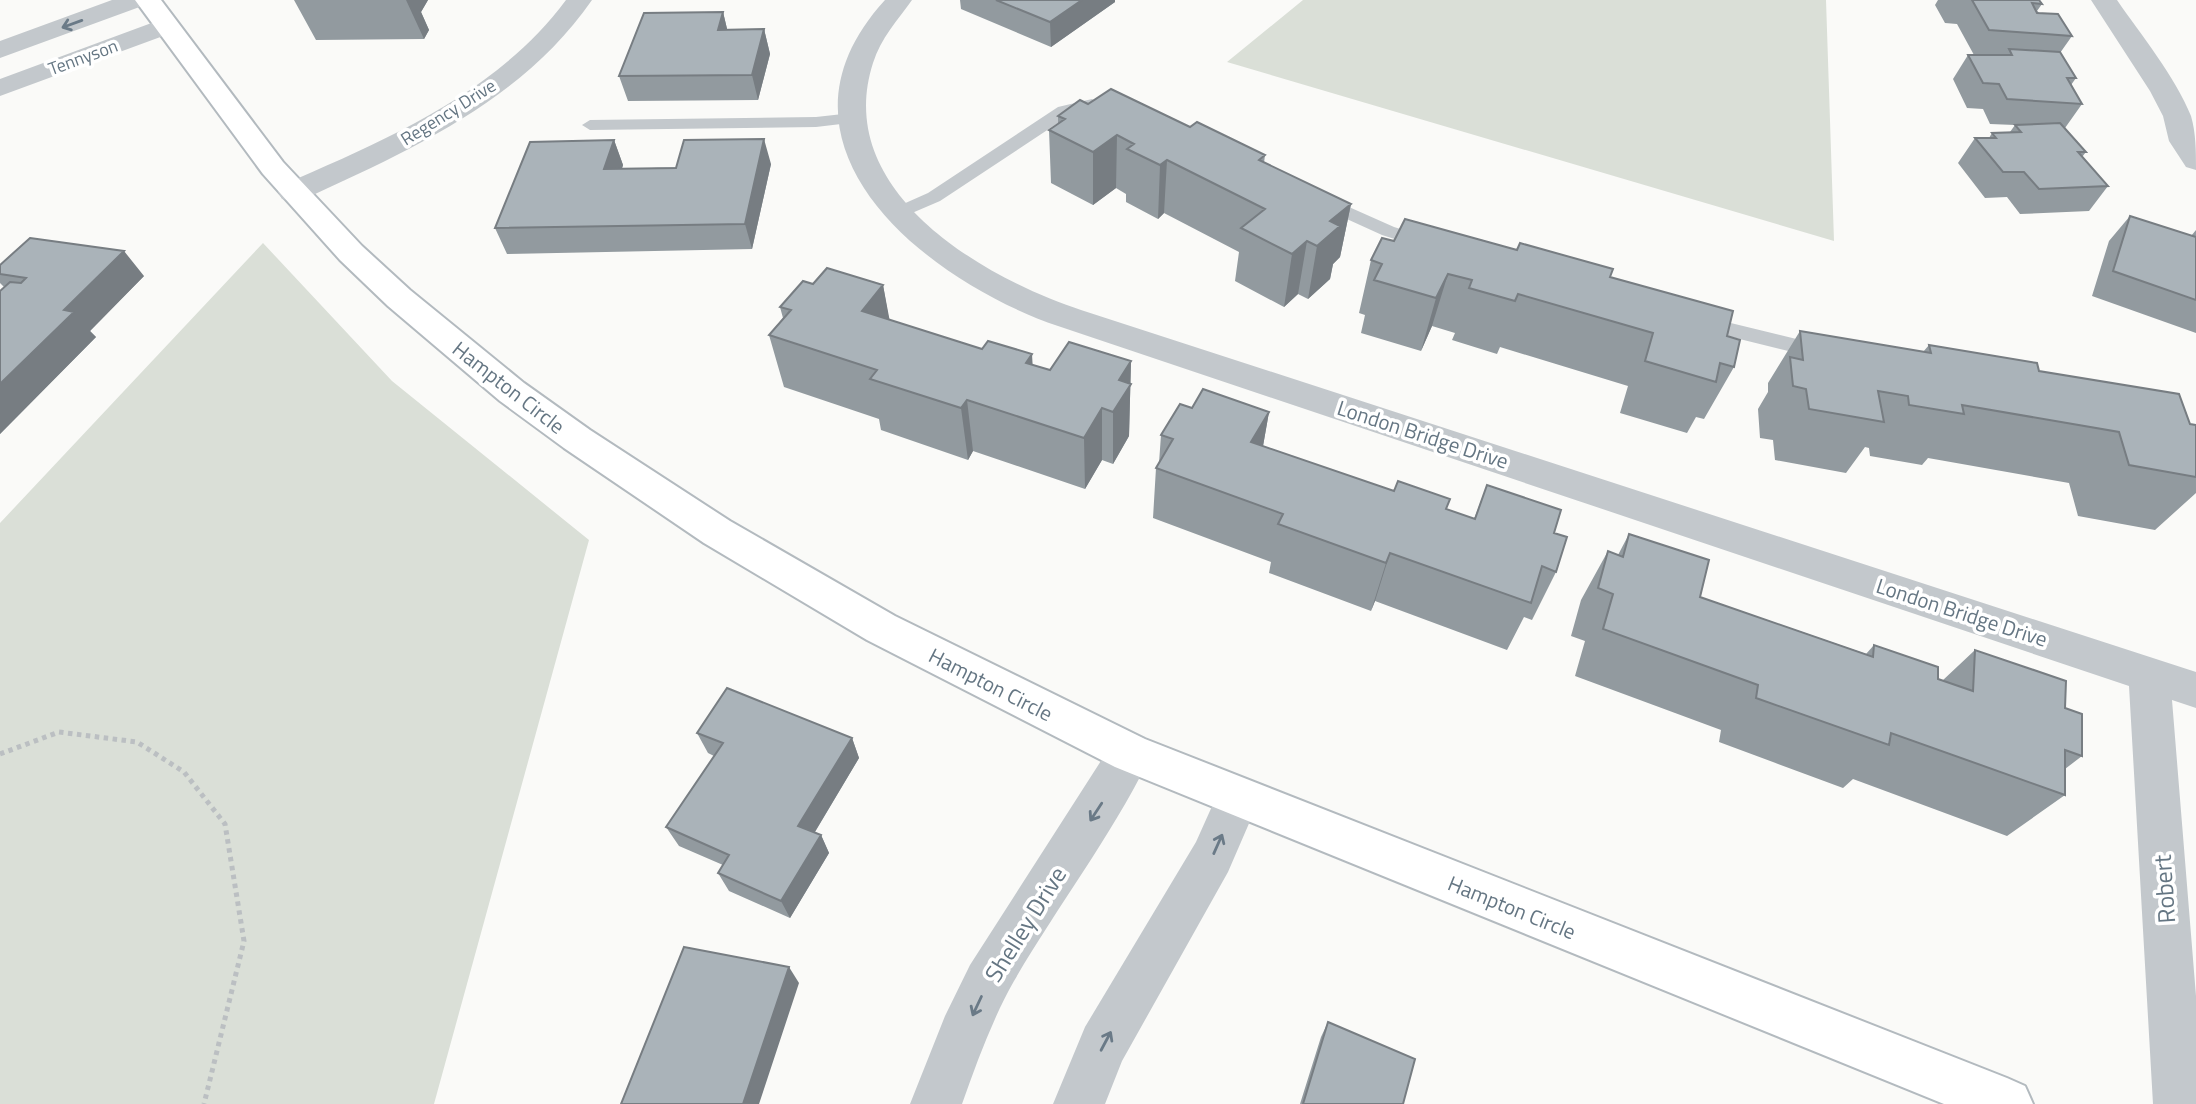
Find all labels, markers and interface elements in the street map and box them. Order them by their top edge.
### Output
one-way arrow [61,18,83,31]
street label: Tennyson [44,32,122,82]
street label: Regency Drive [395,72,501,152]
street label: Hampton Circle [446,333,572,441]
street label: London Bridge Drive [1333,391,1513,477]
street label: London Bridge Drive [1872,569,2052,655]
street label: Hampton Circle [923,639,1059,729]
one-way arrow [1089,802,1103,821]
one-way arrow [1212,833,1225,855]
street label: Robert [2144,853,2184,925]
street label: Shelley Drive [975,859,1075,989]
street label: Hampton Circle [1443,867,1581,947]
one-way arrow [970,995,984,1016]
one-way arrow [1099,1032,1113,1052]

